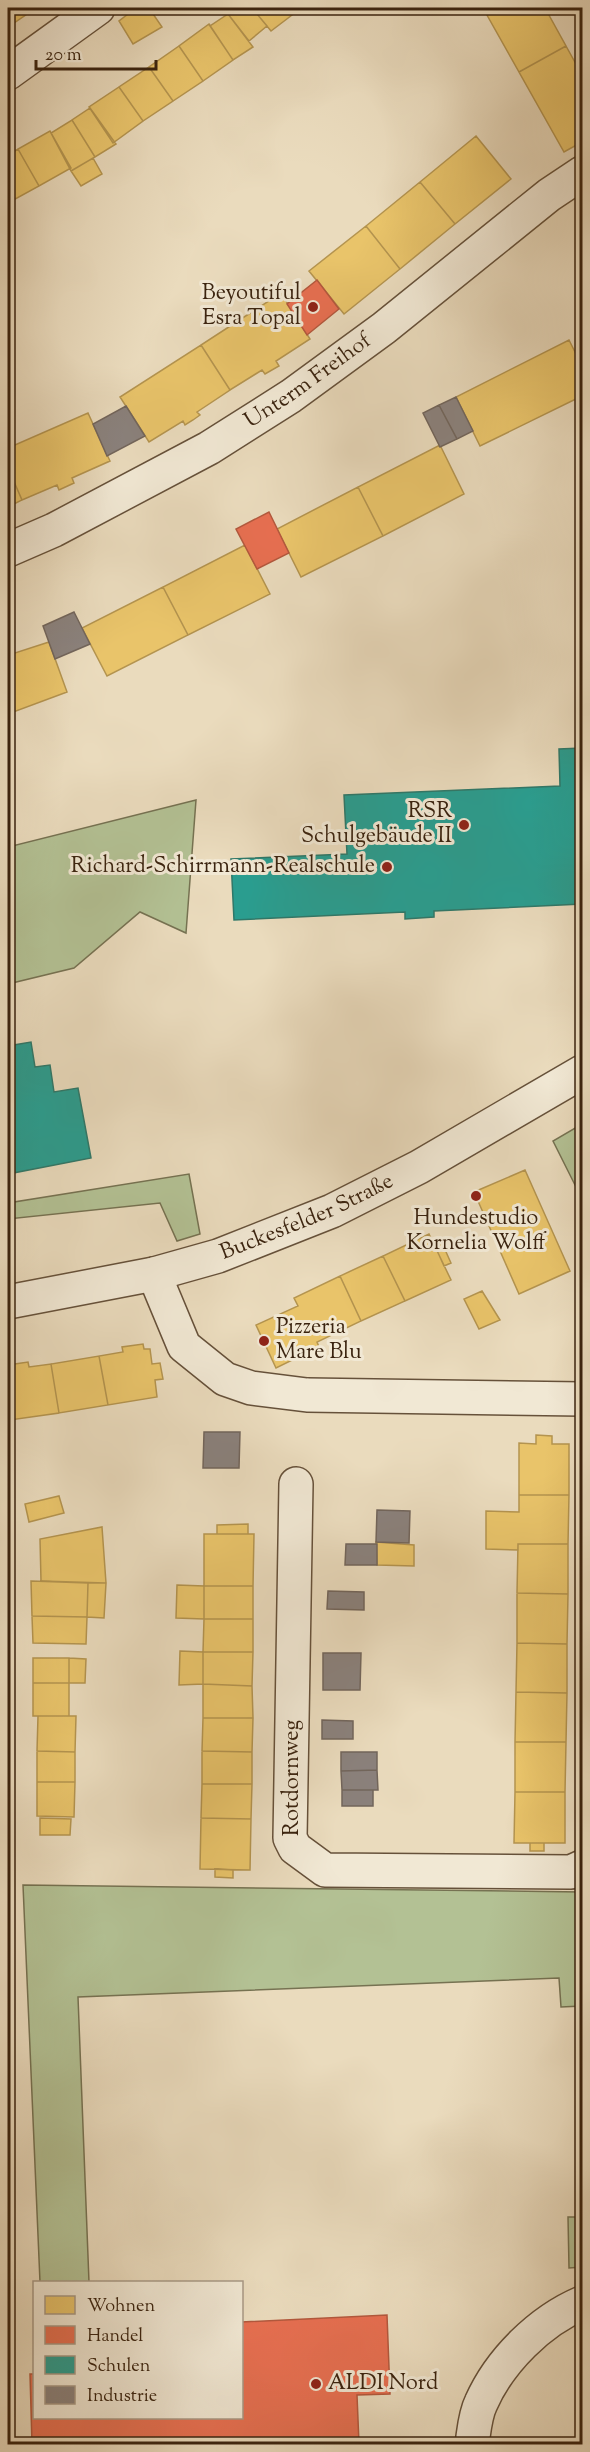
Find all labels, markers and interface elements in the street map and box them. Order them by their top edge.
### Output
scale bar [36,33,156,71]
text: 20 m [45,43,82,69]
place label: Beyoutiful Esra Topal [202,278,301,335]
marker: Beyoutiful Esra Topal [306,300,320,314]
street label: Unterm Freihof [239,325,380,437]
place label: RSR Schulgebäude II [301,796,452,853]
marker: RSR Schulgebäude II [457,818,471,832]
place label: Richard-Schirrmann-Realschule [71,851,375,883]
marker: Richard-Schirrmann-Realschule [380,860,394,874]
street label: Buckesfelder Straße [215,1166,400,1270]
marker: Hundestudio Kornelia Wolff [469,1189,483,1203]
place label: Hundestudio Kornelia Wolff [406,1203,547,1260]
place label: Pizzeria Mare Blu [276,1312,362,1369]
marker: Pizzeria Mare Blu [257,1334,271,1348]
street label: Rotdornweg [277,1720,309,1836]
legend [33,2281,243,2419]
text: Wohnen [87,2294,155,2320]
text: Handel [87,2324,143,2350]
text: Schulen [87,2354,151,2380]
place label: ALDI Nord [328,2368,438,2400]
marker: ALDI Nord [309,2377,323,2391]
text: Industrie [87,2384,157,2410]

